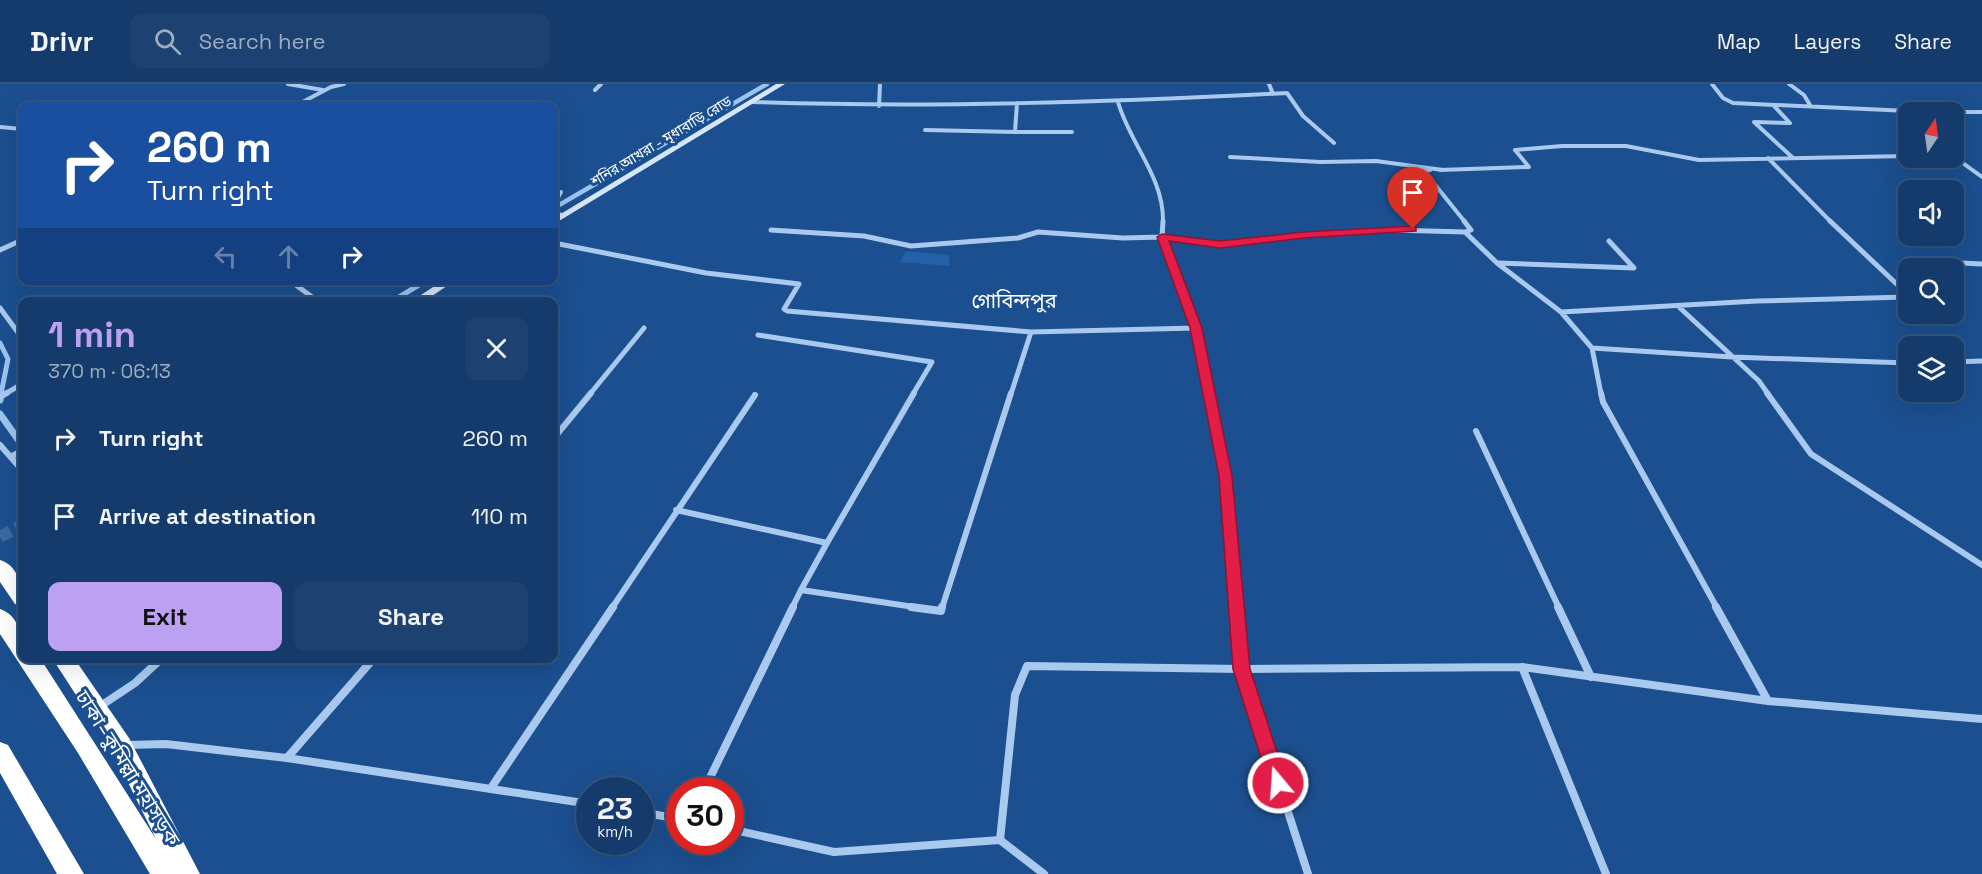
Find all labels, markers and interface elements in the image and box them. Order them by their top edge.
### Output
search box [130,14,550,68]
text: Drivr [30,23,94,59]
icon: search [151,25,184,58]
text: Search here [199,27,325,55]
text: Map [1717,28,1761,55]
text: Layers [1794,28,1861,55]
text: Share [1894,28,1952,55]
street label: শনির আখরা - মৃধাবাড়ি রোড [586,91,736,191]
north arrow [1898,102,1964,168]
map controls [1898,102,1964,402]
text: 260 m [147,121,272,174]
icon: right [48,126,126,204]
pin [1387,167,1438,229]
text: Turn right [147,173,274,208]
icon: arrive [1396,176,1429,209]
button: sound [1898,180,1964,246]
icon: left [209,240,242,273]
icon: ahead [272,240,305,273]
icon: right [335,240,368,273]
button: search [1898,258,1964,324]
district label: গোবিন্দপুর [971,288,1058,314]
text: 1 min [48,312,136,358]
button: close [465,317,528,380]
button: layers [1898,336,1964,402]
text: 370 m · 06:13 [48,358,171,384]
icon: right [48,422,81,455]
text: Turn right [99,424,204,452]
text: 260 m [463,424,528,452]
icon: arrive [48,500,81,533]
text: Arrive at destination [99,502,316,530]
text: 110 m [471,502,528,530]
button: Exit [48,582,282,651]
button: Share [294,582,528,651]
street label: ঢাকা–কুমিল্লা মহাসড়ক [69,685,187,851]
position arrow [1246,751,1310,815]
speed limit sign: 30 [666,777,744,855]
text: 23 [597,789,633,828]
text: km/h [597,822,633,841]

